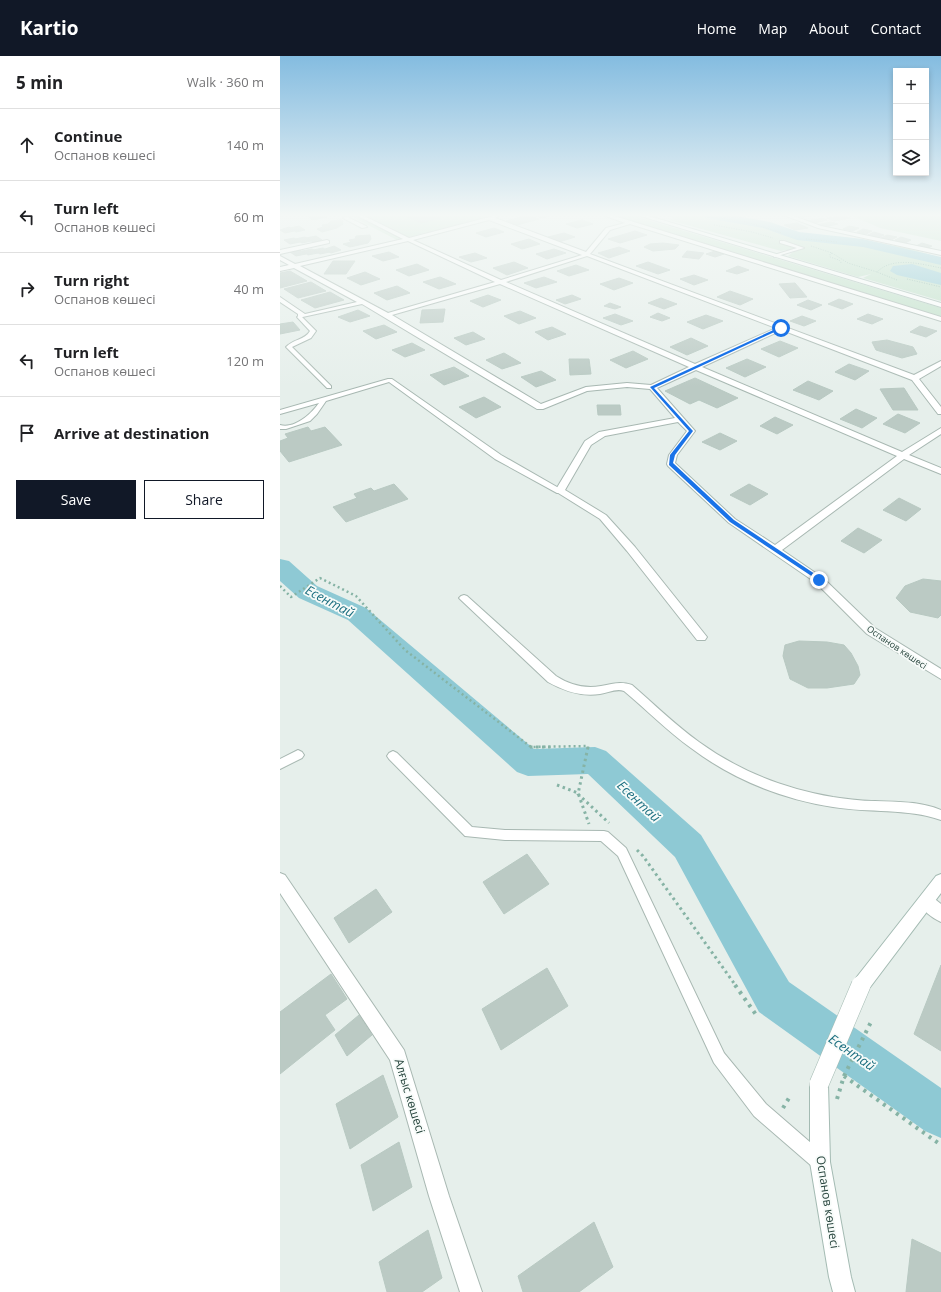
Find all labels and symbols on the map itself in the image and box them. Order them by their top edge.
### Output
route start [772,319,790,337]
route end [810,571,828,589]
water label: Есентай [302,581,358,622]
street label: Оспанов көшесі [864,622,930,672]
water label: Есентай [613,776,665,826]
water label: Есентай [825,1029,879,1075]
street label: Алғыс көшесі [391,1057,429,1135]
street label: Оспанов көшесі [812,1154,844,1250]

